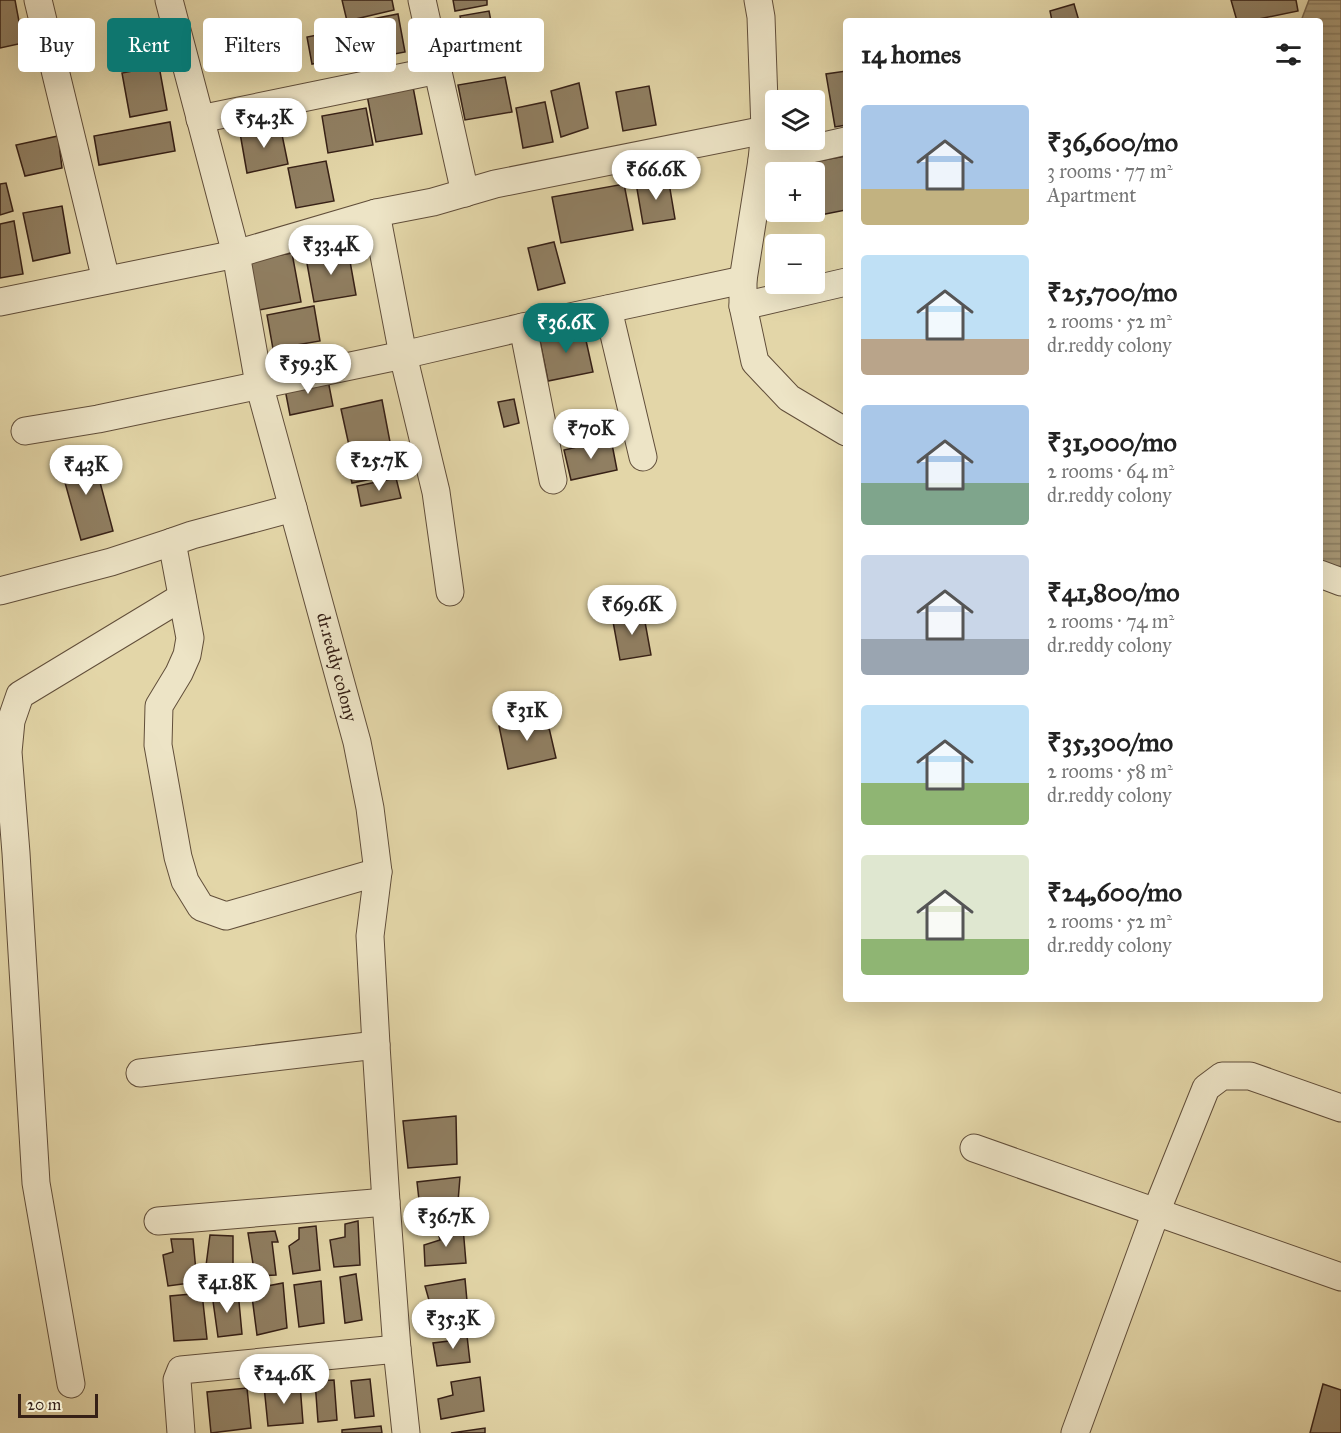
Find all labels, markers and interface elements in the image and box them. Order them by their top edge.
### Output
chip: Buy [18,18,95,72]
chip: Rent [107,18,191,72]
chip: Filters [203,18,302,72]
chip: New [314,18,396,72]
chip: Apartment [408,18,544,72]
text: 14 homes [861,38,961,70]
icon: filters [1272,38,1305,71]
map controls [765,90,825,294]
button: layers [765,90,825,150]
pin: ₹54.3K [215,98,313,149]
text: ₹54.3K [235,105,293,129]
text: ₹36,600/mo [1047,126,1178,158]
icon: home [909,129,981,201]
pin: ₹66.6K [607,150,705,201]
text: ₹66.6K [626,157,686,181]
text: 3 rooms · 77 m² [1047,159,1172,183]
button: + [765,162,825,222]
text: Apartment [1047,183,1136,207]
pin: ₹33.4K [282,225,380,276]
text: ₹33.4K [302,232,360,256]
button: − [765,234,825,294]
text: ₹25,700/mo [1047,276,1177,308]
icon: home [909,279,981,351]
pin: ₹36.6K [517,303,615,354]
text: 2 rooms · 52 m² [1047,309,1172,333]
text: ₹36.6K [537,310,595,334]
text: dr.reddy colony [1047,333,1172,357]
pin: ₹59.3K [259,344,357,395]
text: ₹59.3K [279,351,337,375]
pin: ₹70K [555,409,627,460]
text: ₹70K [567,416,615,440]
text: ₹31,000/mo [1047,426,1177,458]
icon: home [909,429,981,501]
pin: ₹25.7K [330,441,428,492]
pin: ₹43K [50,445,122,496]
text: ₹25.7K [350,448,408,472]
text: ₹43K [64,452,108,476]
text: 2 rooms · 64 m² [1047,459,1174,483]
text: dr.reddy colony [1047,483,1172,507]
text: ₹41,800/mo [1047,576,1179,608]
icon: home [909,579,981,651]
pin: ₹69.6K [583,585,681,636]
text: ₹69.6K [601,592,663,616]
text: 2 rooms · 74 m² [1047,609,1174,633]
street label: dr.reddy colony [312,610,362,725]
text: dr.reddy colony [1047,633,1172,657]
pin: ₹31K [491,691,563,742]
text: ₹31K [506,698,548,722]
text: ₹35,300/mo [1047,726,1173,758]
icon: home [909,729,981,801]
text: 2 rooms · 58 m² [1047,759,1173,783]
text: dr.reddy colony [1047,783,1172,807]
text: ₹24,600/mo [1047,876,1182,908]
icon: home [909,879,981,951]
text: 2 rooms · 52 m² [1047,909,1172,933]
text: dr.reddy colony [1047,933,1172,957]
pin: ₹36.7K [397,1197,495,1248]
text: ₹36.7K [417,1204,475,1228]
pin: ₹41.8K [178,1263,276,1314]
text: ₹41.8K [197,1270,257,1294]
pin: ₹35.3K [404,1299,502,1350]
text: ₹35.3K [426,1306,480,1330]
pin: ₹24.6K [235,1354,333,1405]
text: ₹24.6K [253,1361,315,1385]
scale bar [18,1391,98,1418]
text: 20 m [27,1395,61,1414]

